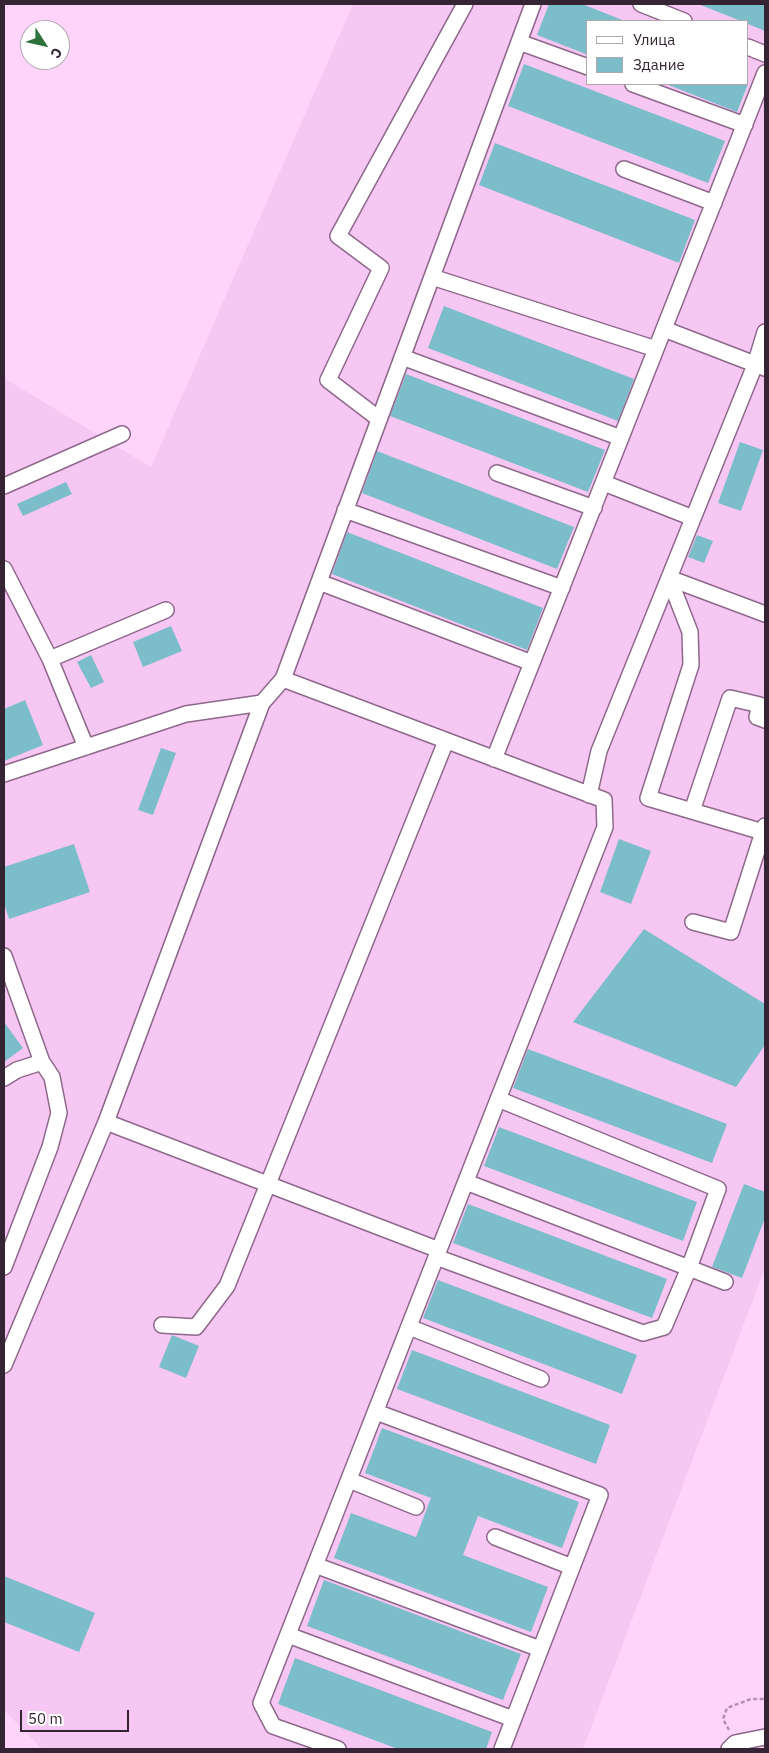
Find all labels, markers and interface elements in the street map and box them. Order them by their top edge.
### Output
north arrow [20,20,70,70]
legend [586,20,749,85]
text: Улица [633,30,675,49]
text: С [46,44,66,62]
text: Здание [633,55,685,74]
scale bar [22,1700,131,1732]
text: 50 m [28,1709,63,1728]

